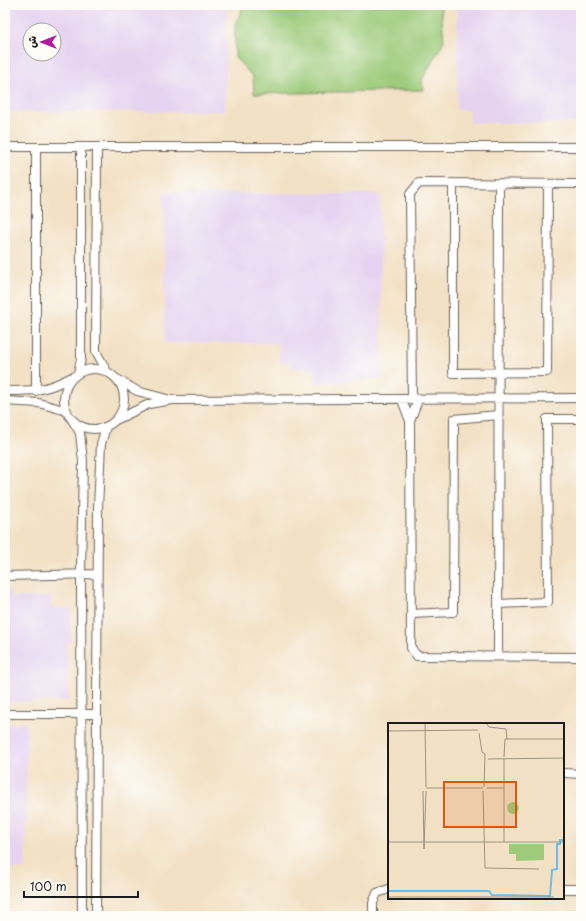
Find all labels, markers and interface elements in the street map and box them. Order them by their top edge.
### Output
north arrow [22,22,62,62]
text: ش [23,36,40,48]
inset map [388,723,564,899]
scale bar [24,873,138,899]
text: 100 m [30,877,67,895]

